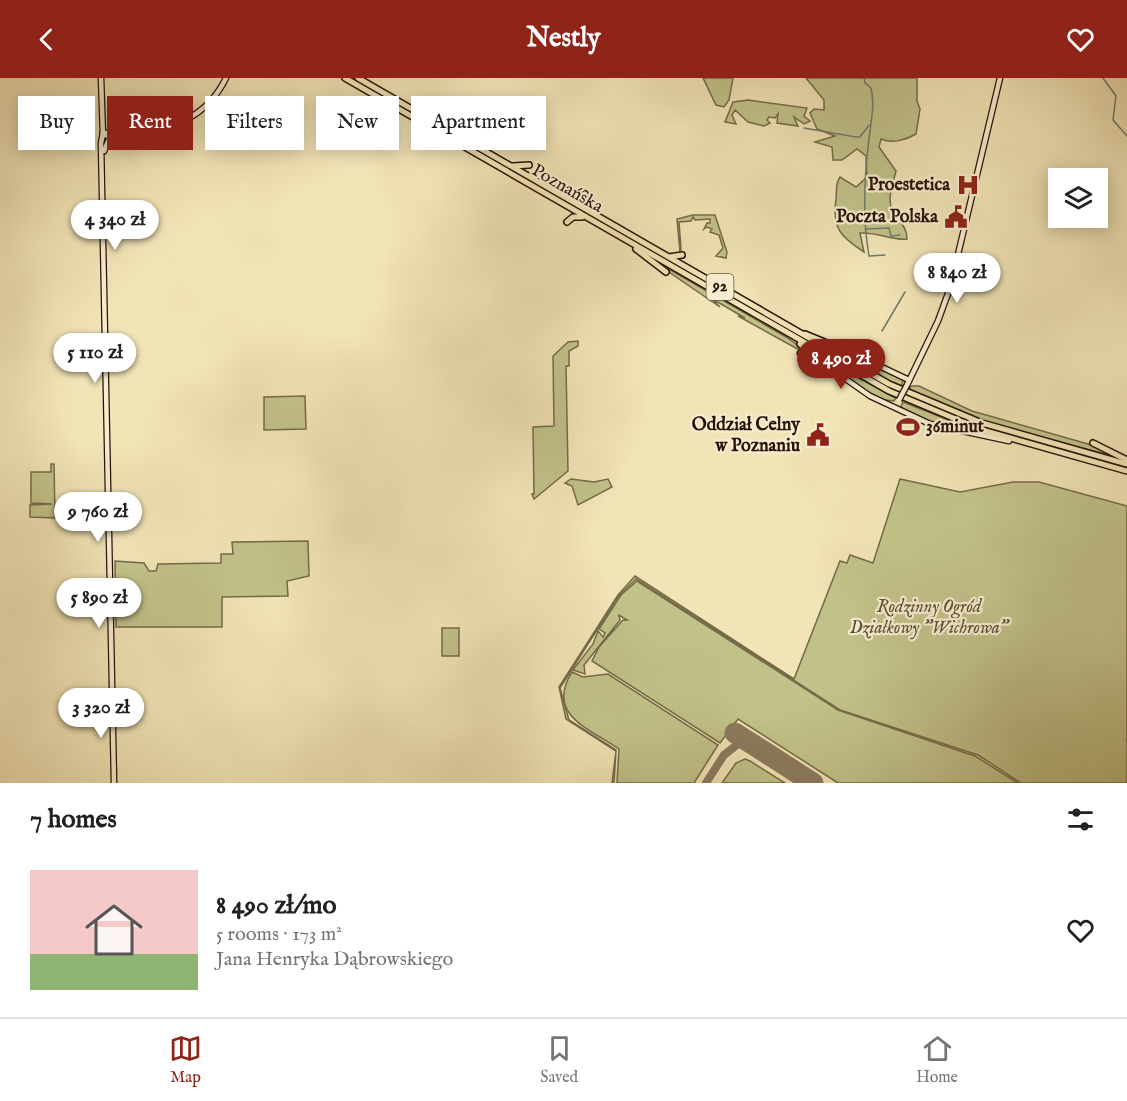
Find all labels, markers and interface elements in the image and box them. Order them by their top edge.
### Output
text: Nestly [526,22,601,56]
icon: back [30,23,63,56]
icon: heart [1064,23,1097,56]
chip: Buy [18,96,95,150]
chip: Rent [107,96,193,150]
chip: Filters [205,96,304,150]
chip: New [316,96,399,150]
chip: Apartment [411,96,546,150]
street label: Poznańska [527,159,607,219]
map controls [1048,168,1108,228]
button: layers [1048,168,1108,228]
hospital icon: Proestetica [955,172,981,198]
place label: Proestetica [868,174,951,197]
pin: 4 340 zł [53,200,177,251]
public building icon: Poczta Polska [943,204,969,230]
place label: Poczta Polska [836,206,939,229]
text: 4 340 zł [85,207,145,232]
pin: 8 840 zł [895,253,1019,304]
text: 8 840 zł [928,260,986,285]
road number: 92 [706,274,734,300]
pin: 5 110 zł [33,333,157,384]
pin: 8 490 zł [779,339,903,390]
text: 5 110 zł [67,340,123,365]
text: 8 490 zł [811,346,871,371]
place label: Oddział Celny w Poznaniu [692,414,801,458]
sports icon: 36minut [895,414,921,440]
place label: 36minut [926,416,985,439]
public building icon: Oddział Celny w Poznaniu [805,422,831,448]
pin: 9 760 zł [36,492,160,543]
text: 9 760 zł [68,499,128,524]
pin: 5 890 zł [37,578,161,629]
text: 5 890 zł [70,585,128,610]
park label: Rodzinny Ogród Działkowy "Wichrowa" [850,596,1010,640]
pin: 3 320 zł [39,688,163,739]
text: 3 320 zł [72,695,130,720]
text: 7 homes [30,803,117,836]
icon: filters [1064,803,1097,836]
text: 8 490 zł/mo [216,889,336,922]
icon: home [78,894,150,966]
icon: heart [1064,914,1097,947]
text: 5 rooms · 173 m² [216,922,342,947]
text: Jana Henryka Dąbrowskiego [216,947,453,972]
tab: Map [169,1032,202,1088]
tab: Saved [540,1032,578,1088]
tab: Home [916,1032,958,1088]

